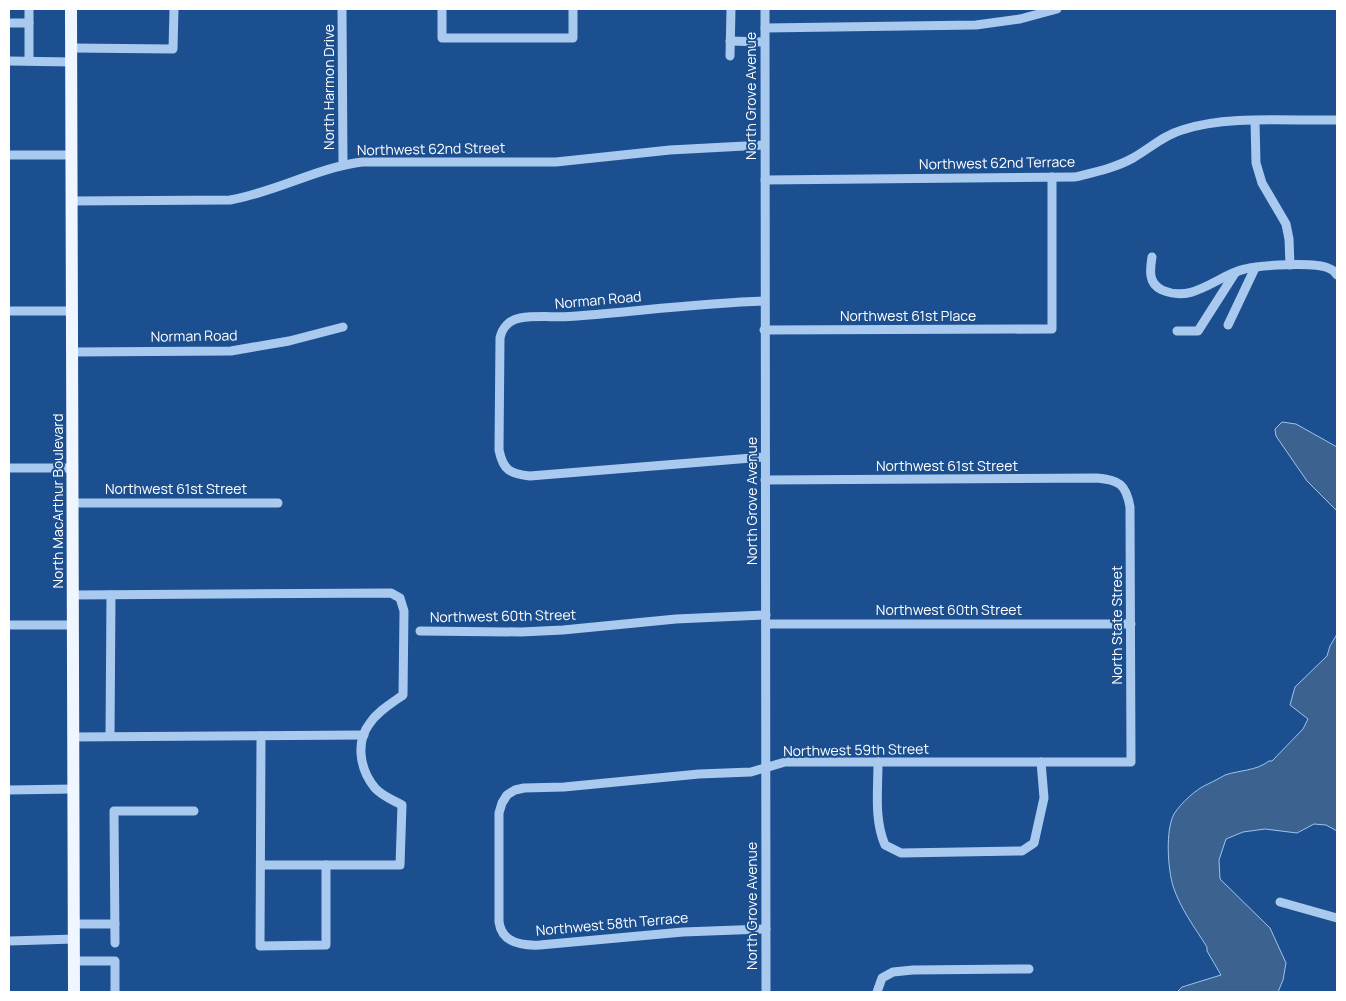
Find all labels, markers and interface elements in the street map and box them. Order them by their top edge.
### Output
street label: North Harmon Drive [319,24,338,150]
street label: North Grove Avenue [741,32,760,160]
street label: Northwest 62nd Street [357,138,506,159]
street label: Northwest 62nd Terrace [919,152,1075,173]
street label: Norman Road [554,286,642,313]
street label: Northwest 61st Place [840,306,976,325]
street label: Norman Road [150,325,238,346]
street label: North MacArthur Boulevard [48,414,67,588]
street label: North Grove Avenue [742,437,761,565]
street label: Northwest 61st Street [876,456,1018,475]
street label: Northwest 61st Street [105,479,247,498]
street label: North State Street [1107,565,1126,685]
street label: Northwest 60th Street [876,600,1023,619]
street label: Northwest 60th Street [430,605,577,626]
street label: Northwest 59th Street [783,739,929,760]
street label: North Grove Avenue [742,842,761,970]
street label: Northwest 58th Terrace [535,907,689,940]

